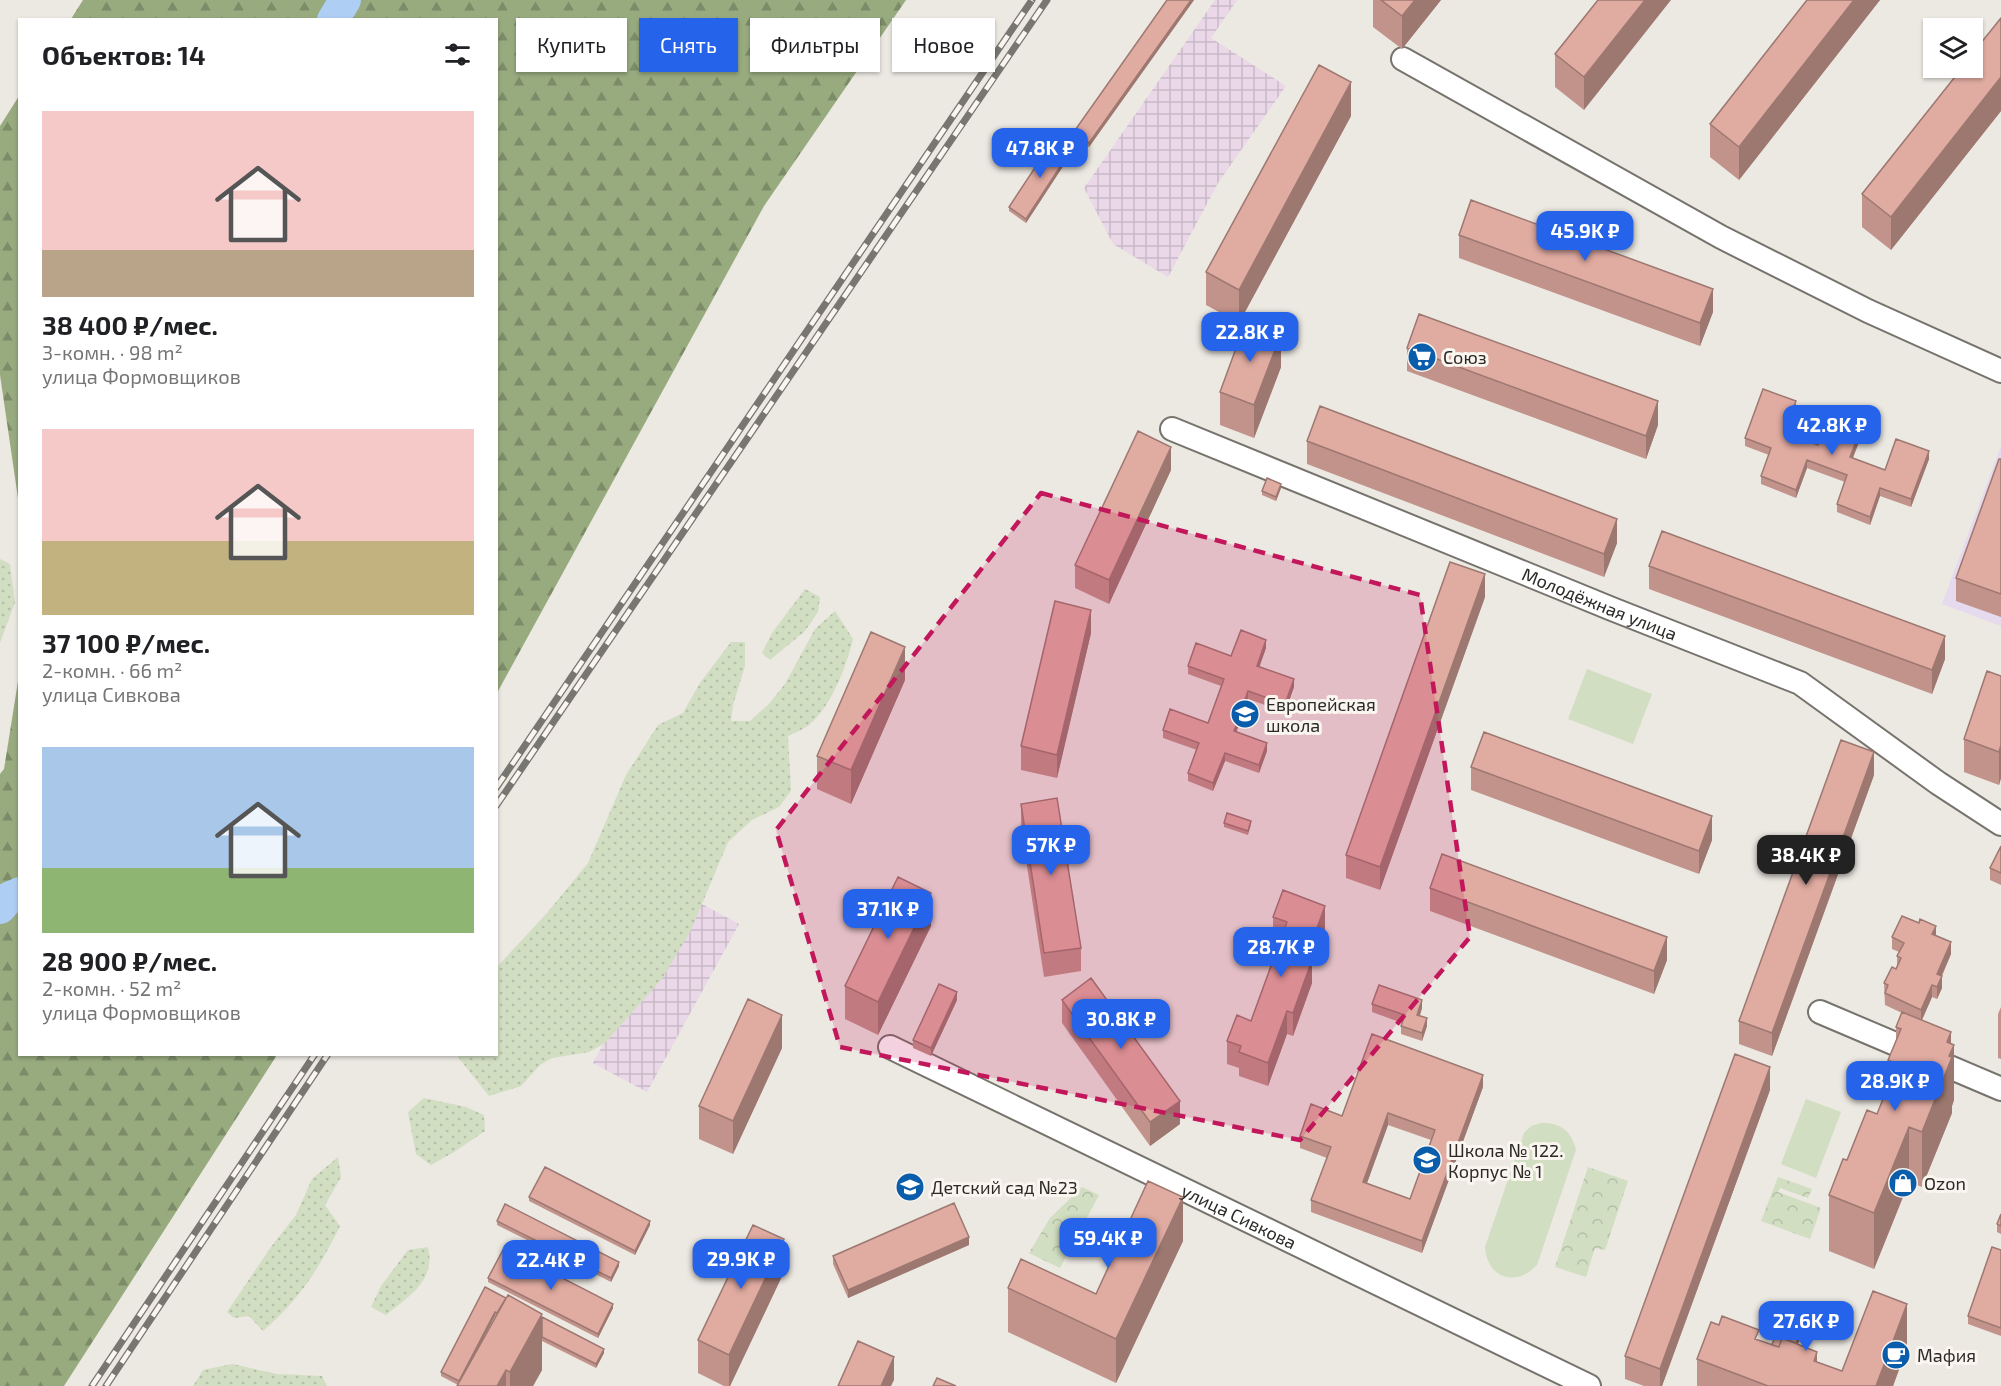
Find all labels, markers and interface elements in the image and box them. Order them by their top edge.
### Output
chip: Купить [516,18,627,72]
chip: Снять [639,18,738,72]
chip: Фильтры [750,18,880,72]
chip: Новое [892,18,995,72]
map controls [1923,18,1983,78]
button: layers [1923,18,1983,78]
icon: filters [441,38,474,71]
text: Объектов: 14 [42,39,206,70]
pin: 47.8K ₽ [985,128,1095,179]
text: 47.8K ₽ [1006,135,1074,159]
icon: home [204,150,312,258]
pin: 45.9K ₽ [1530,211,1640,262]
text: 45.9K ₽ [1550,218,1620,242]
text: 38 400 ₽/мес. [42,309,218,340]
pin: 22.8K ₽ [1195,312,1305,363]
text: 22.8K ₽ [1215,319,1285,343]
text: 3-комн. · 98 m² [42,340,183,364]
supermarket icon: Союз [1406,341,1438,373]
place label: Союз [1443,346,1487,368]
text: улица Формовщиков [42,364,241,388]
pin: 42.8K ₽ [1777,405,1887,456]
text: 42.8K ₽ [1797,412,1867,436]
icon: home [204,468,312,576]
street label: Молодёжная улица [1519,563,1680,645]
text: 37 100 ₽/мес. [42,627,210,658]
text: 2-комн. · 66 m² [42,658,182,682]
text: улица Сивкова [42,682,181,706]
place label: Европейская школа [1266,693,1376,736]
school or university icon: Европейская школа [1229,698,1261,730]
icon: home [204,786,312,894]
pin: 57K ₽ [1009,825,1093,876]
text: 57K ₽ [1026,832,1076,856]
pin: 38.4K ₽ [1751,835,1861,886]
text: 38.4K ₽ [1771,842,1841,866]
pin: 37.1K ₽ [833,889,943,940]
text: 37.1K ₽ [857,896,919,920]
pin: 28.7K ₽ [1226,927,1336,978]
text: 28.7K ₽ [1247,934,1315,958]
text: 28 900 ₽/мес. [42,945,217,976]
text: 2-комн. · 52 m² [42,976,181,1000]
pin: 30.8K ₽ [1066,999,1176,1050]
text: улица Формовщиков [42,1000,241,1024]
text: 30.8K ₽ [1086,1006,1156,1030]
pin: 28.9K ₽ [1840,1061,1950,1112]
text: 28.9K ₽ [1860,1068,1930,1092]
place label: Школа № 122. Корпус № 1 [1448,1139,1563,1182]
school or university icon: Школа № 122. Корпус № 1 [1411,1144,1443,1176]
shop icon: Ozon [1887,1167,1919,1199]
school or university icon: Детский сад №23 [894,1171,926,1203]
place label: Ozon [1924,1172,1966,1194]
place label: Детский сад №23 [931,1176,1078,1198]
street label: улица Сивкова [1178,1179,1300,1253]
pin: 59.4K ₽ [1053,1218,1163,1269]
text: 59.4K ₽ [1074,1225,1143,1249]
pin: 29.9K ₽ [686,1239,796,1290]
pin: 22.4K ₽ [496,1240,606,1291]
text: 29.9K ₽ [707,1246,775,1270]
text: 22.4K ₽ [516,1247,586,1271]
pin: 27.6K ₽ [1751,1301,1861,1352]
text: 27.6K ₽ [1773,1308,1839,1332]
cafe icon: Мафия [1880,1339,1912,1371]
place label: Мафия [1917,1344,1976,1366]

